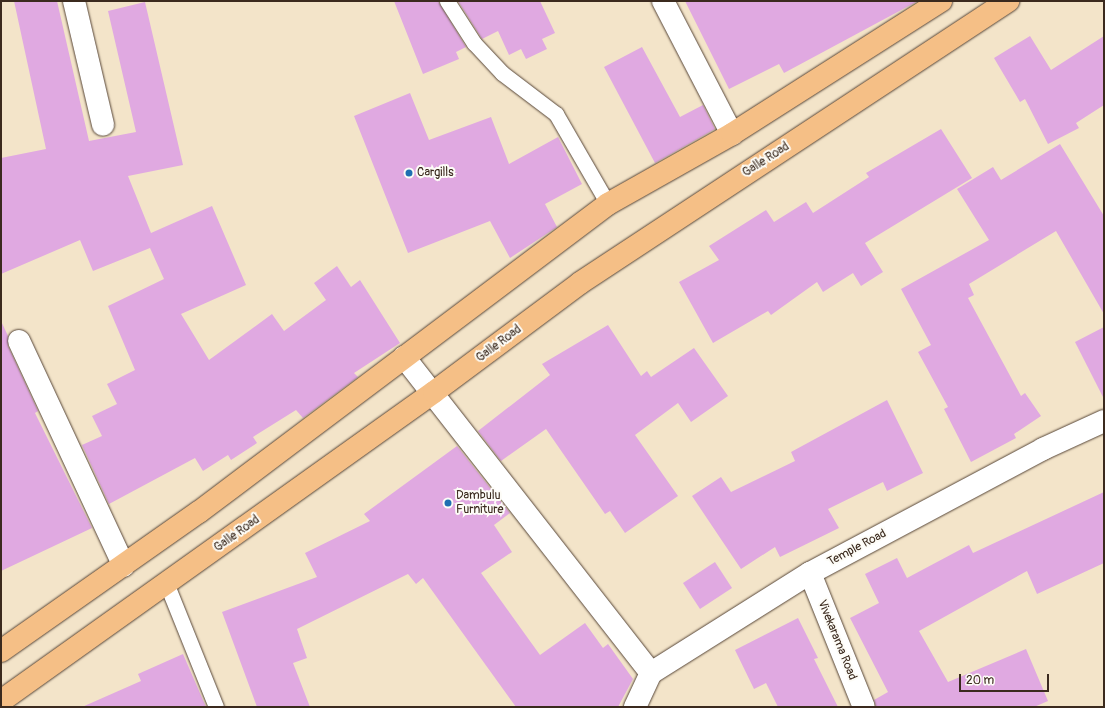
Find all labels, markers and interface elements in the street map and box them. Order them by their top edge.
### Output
street label: Galle Road [740,140,792,180]
place label: Cargills [417,166,454,180]
marker: Cargills [404,168,414,178]
street label: Galle Road [474,322,524,366]
place label: Dambulu Furniture [456,489,503,517]
marker: Dambulu Furniture [443,498,453,508]
street label: Galle Road [211,513,263,555]
street label: Temple Road [825,527,889,569]
street label: Vivekarama Road [814,598,860,682]
scale bar [961,666,1051,692]
text: 20 m [966,673,994,688]

